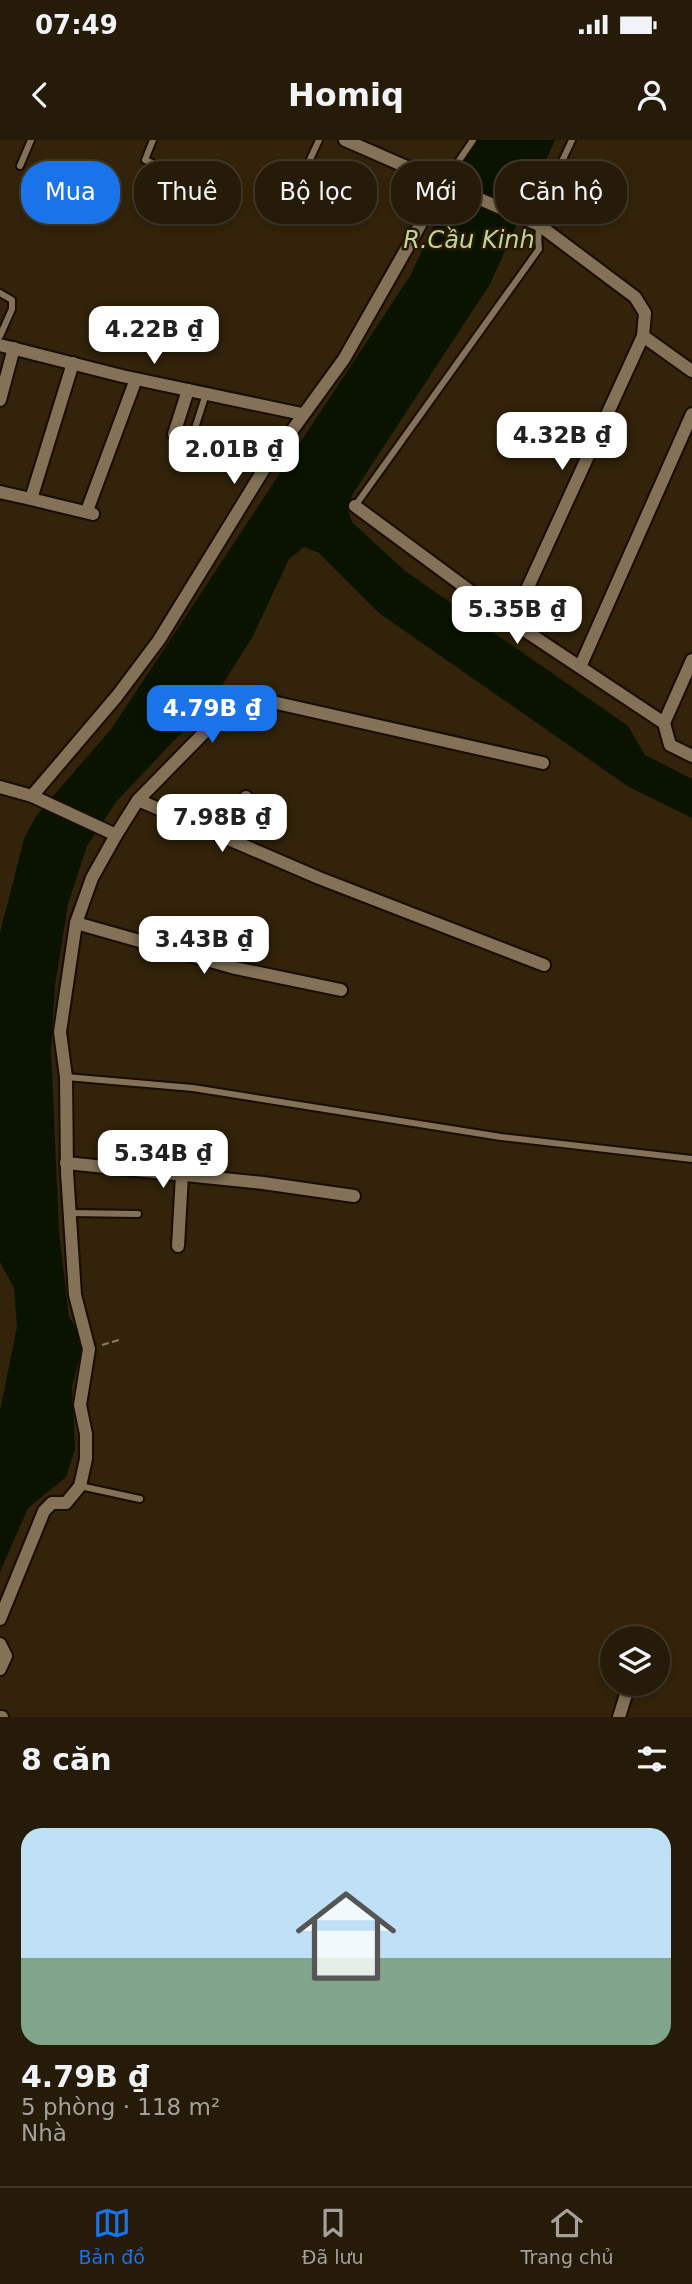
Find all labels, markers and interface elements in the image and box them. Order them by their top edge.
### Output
text: 07:49 [35,10,118,40]
icon: back [21,76,59,114]
text: Homiq [288,76,404,114]
icon: person [633,76,671,114]
chip: Mua [21,161,120,224]
chip: Thuê [134,161,241,224]
chip: Bộ lọc [255,161,377,224]
chip: Mới [391,161,481,224]
chip: Căn hộ [495,161,627,224]
water label: R.Cầu Kinh [403,226,535,254]
pin: 4.22B ₫ [89,306,219,366]
text: 4.22B ₫ [105,316,203,342]
pin: 4.32B ₫ [497,412,627,472]
text: 4.32B ₫ [513,422,611,448]
pin: 2.01B ₫ [169,426,299,486]
text: 2.01B ₫ [185,436,283,462]
pin: 5.35B ₫ [452,587,582,646]
text: 5.35B ₫ [468,596,566,622]
pin: 4.79B ₫ [147,686,277,745]
text: 4.79B ₫ [163,695,261,721]
pin: 7.98B ₫ [157,794,287,854]
text: 7.98B ₫ [173,804,271,830]
pin: 3.43B ₫ [139,916,269,976]
text: 3.43B ₫ [155,926,253,952]
pin: 5.34B ₫ [98,1130,228,1190]
text: 5.34B ₫ [114,1140,212,1166]
map controls [600,1626,670,1696]
button: layers [600,1626,670,1696]
icon: filters [633,1740,671,1778]
text: 8 căn [21,1742,112,1777]
icon: home [283,1873,409,1999]
text: 4.79B ₫ [21,2059,149,2094]
text: 5 phòng · 118 m² [21,2094,220,2120]
text: Nhà [21,2120,67,2146]
tab: Bản đồ [78,2204,145,2268]
tab: Đã lưu [302,2204,364,2268]
tab: Trang chủ [521,2204,614,2268]

